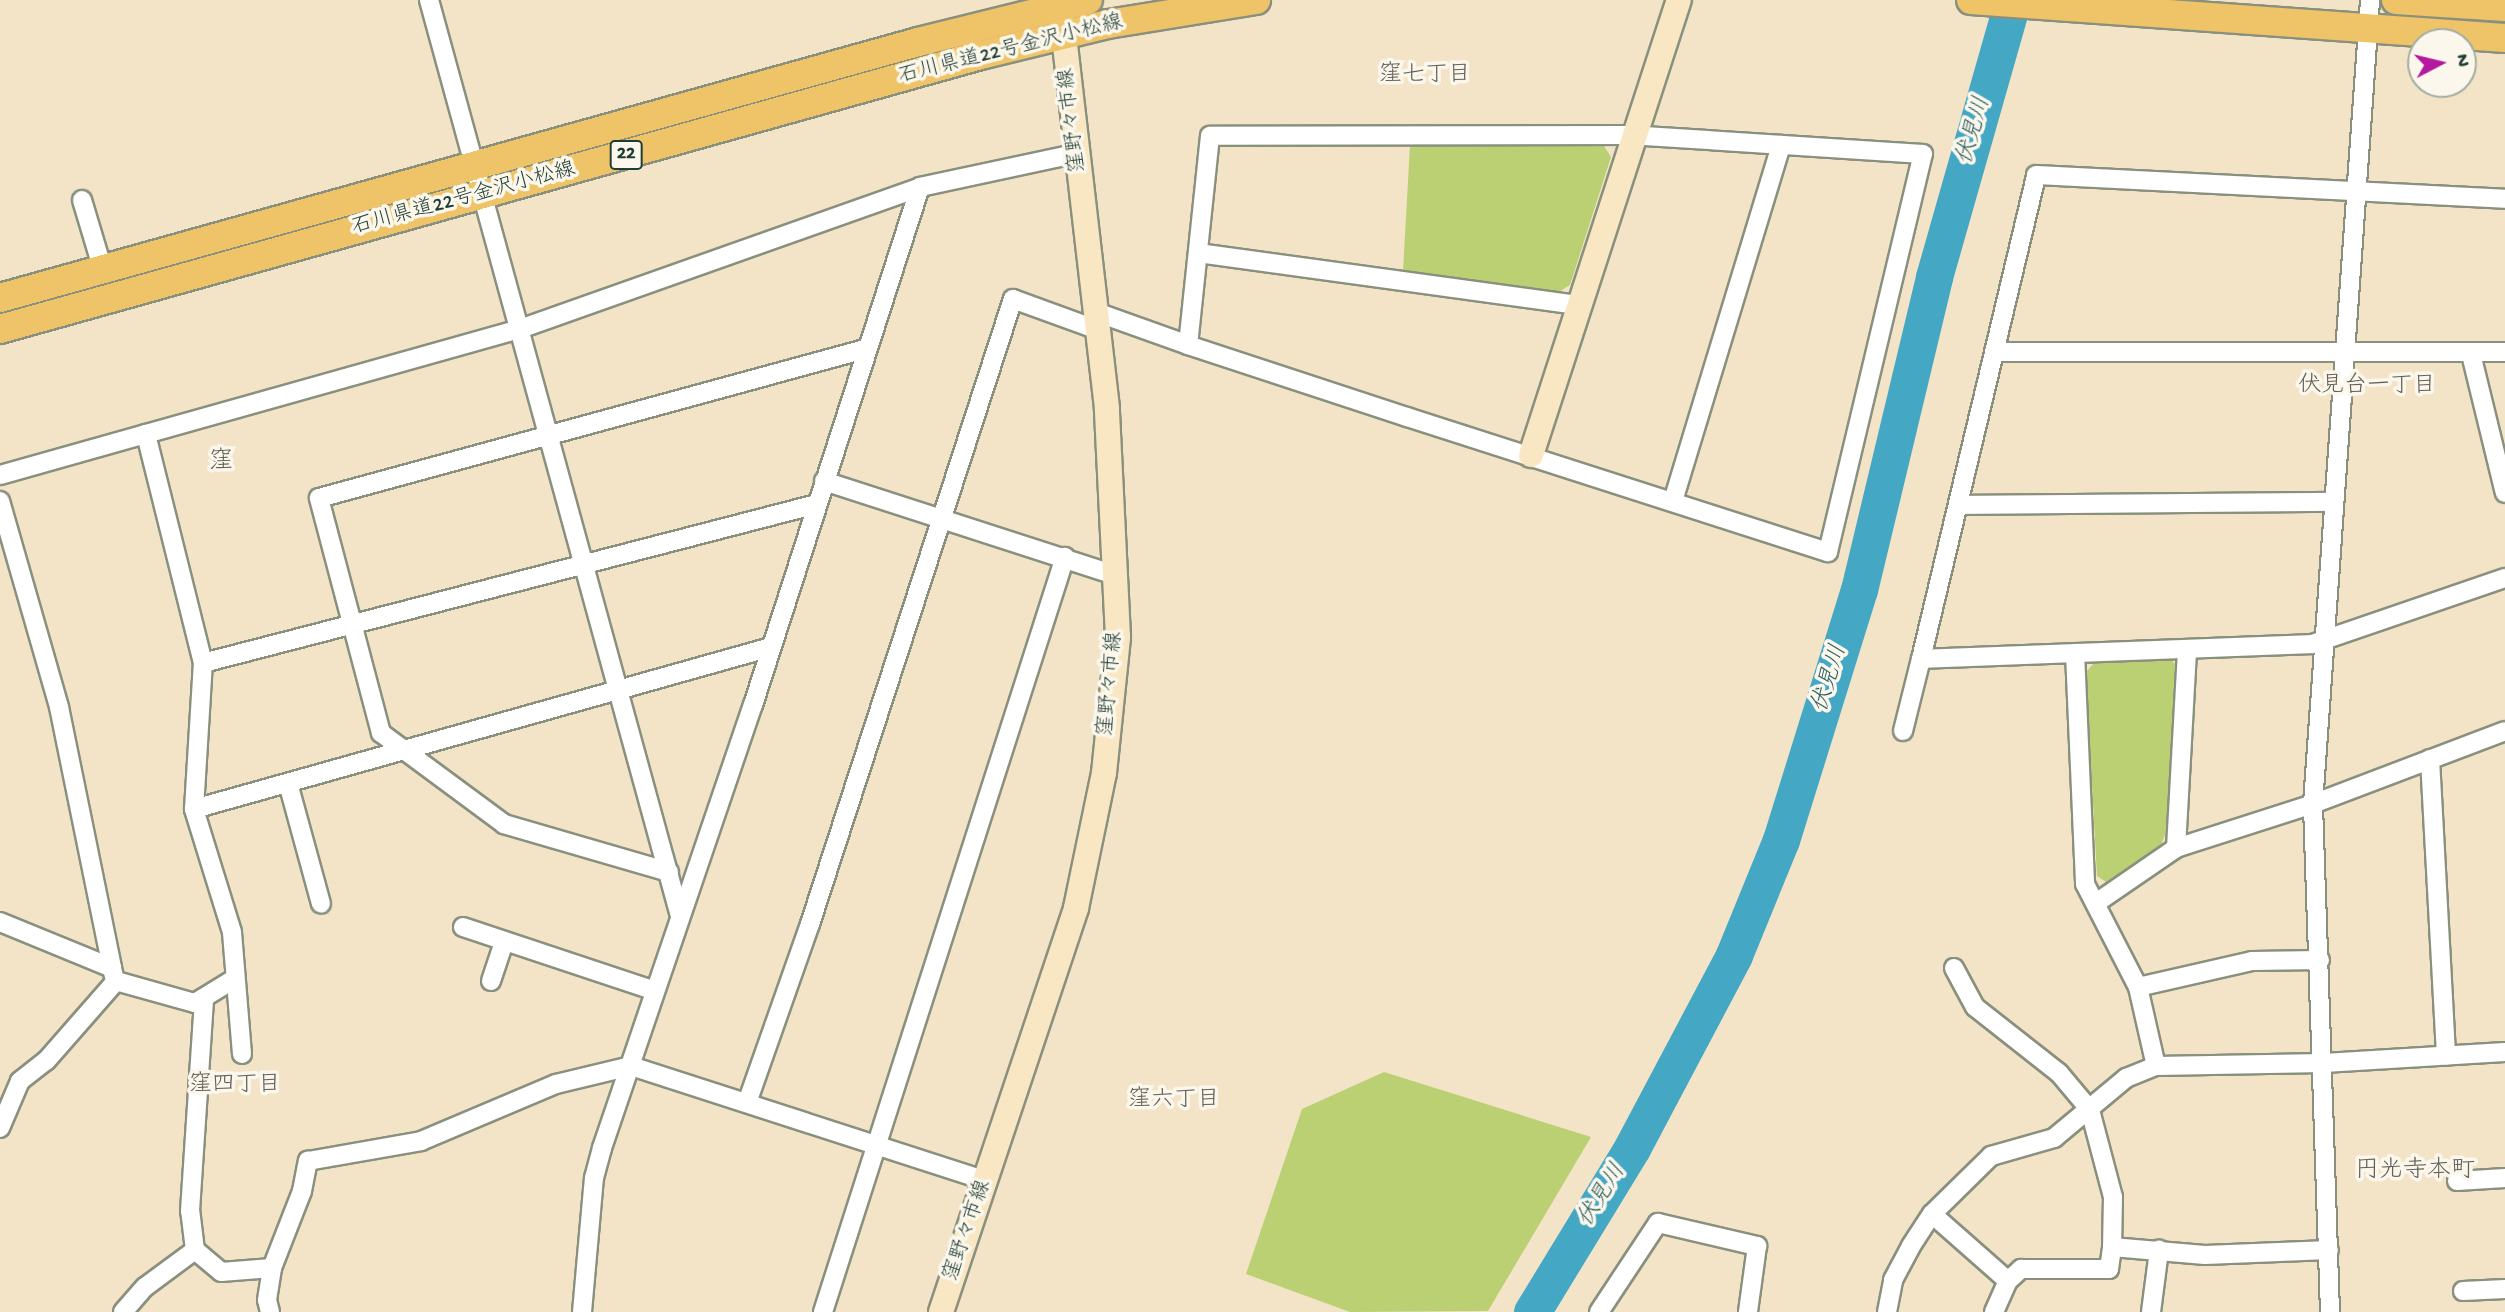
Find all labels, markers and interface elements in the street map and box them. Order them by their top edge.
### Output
street label: 石川県道22号金沢小松線 [896,11,1126,91]
north arrow [2407,28,2477,98]
text: N [2449,53,2474,68]
district label: 窪七丁目 [1379,62,1471,90]
street label: 窪野々市線 [1055,66,1093,174]
water label: 伏見川 [1952,94,1998,168]
road number: 22 [608,140,644,170]
street label: 石川県道22号金沢小松線 [349,158,579,242]
district label: 伏見台一丁目 [2298,373,2436,401]
district label: 窪 [209,449,233,477]
street label: 窪野々市線 [1095,631,1129,737]
water label: 伏見川 [1808,642,1854,716]
district label: 窪四丁目 [189,1072,281,1100]
district label: 窪六丁目 [1128,1087,1220,1115]
district label: 円光寺本町 [2355,1158,2475,1186]
water label: 伏見川 [1573,1159,1633,1233]
street label: 窪野々市線 [940,1177,998,1285]

